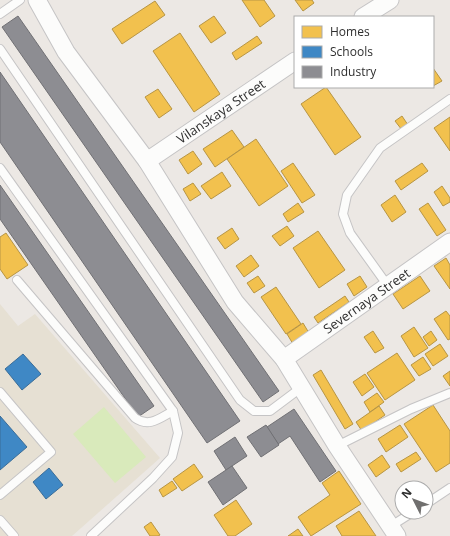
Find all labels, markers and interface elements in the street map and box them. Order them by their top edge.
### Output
legend [294,16,434,88]
text: Homes [330,23,370,40]
text: Schools [330,43,373,60]
text: Industry [330,63,377,80]
street label: Vilanskaya Street [173,75,269,148]
street label: Severnaya Street [320,264,414,338]
north arrow [394,480,434,520]
text: N [398,485,415,501]

